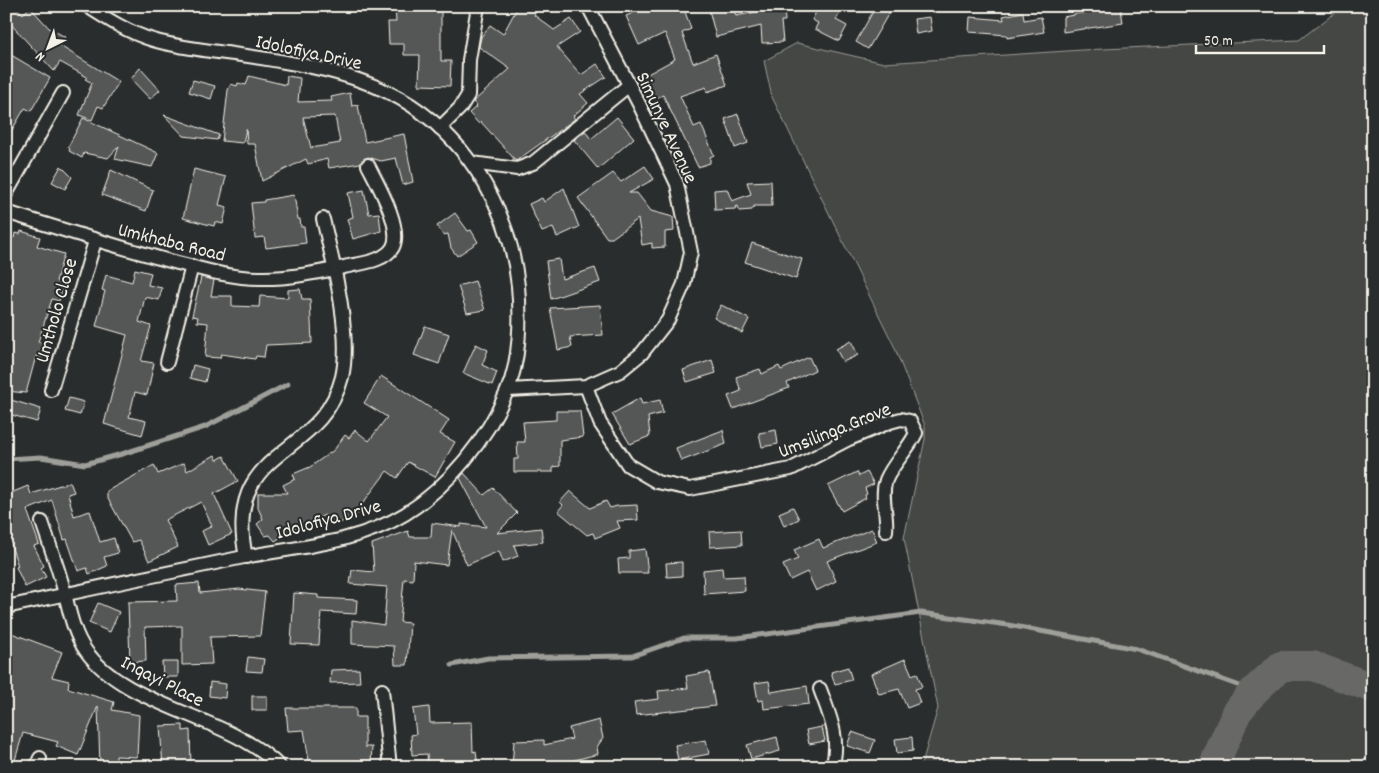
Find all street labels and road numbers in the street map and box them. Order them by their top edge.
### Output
street label: Idolofiya Drive [253,29,364,79]
street label: Simunye Avenue [627,68,703,189]
street label: Umkhaba Road [114,217,228,271]
street label: Umtholo Close [30,255,86,367]
street label: Umsilinga Grove [775,396,896,467]
street label: Idolofiya Drive [273,493,385,548]
street label: Inqayi Place [115,650,208,716]

